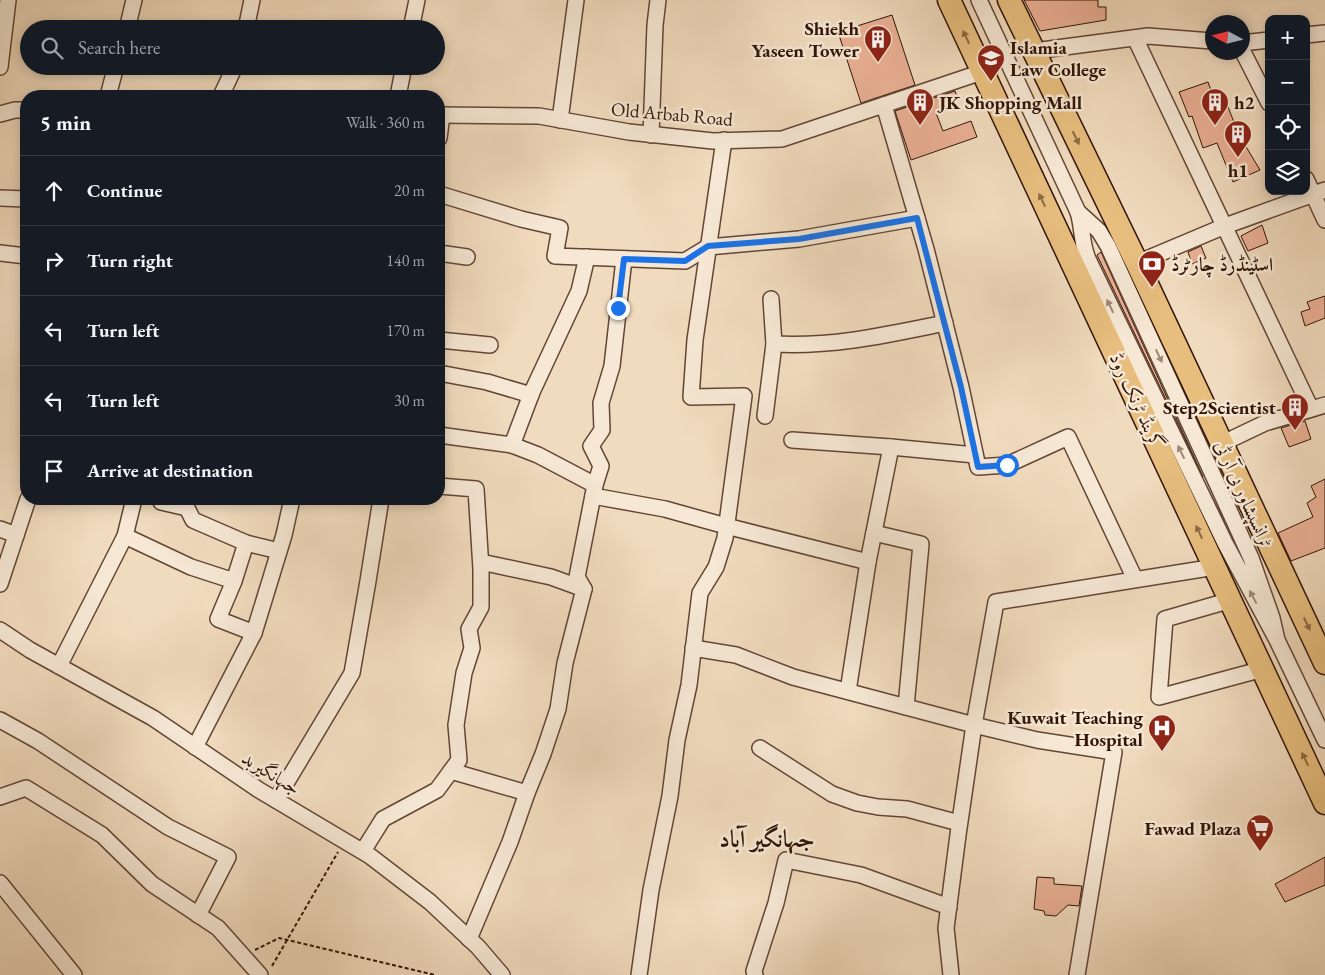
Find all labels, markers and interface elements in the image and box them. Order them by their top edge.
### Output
north arrow [1205,15,1250,60]
map controls [1265,15,1310,195]
button: + [1265,15,1310,60]
place label: Shiekh Yaseen Tower [752,16,859,63]
search box [20,20,445,75]
building icon: Shiekh Yaseen Tower [863,24,893,63]
one-way arrow [962,30,970,44]
icon: search [38,34,66,62]
text: Search here [78,35,160,60]
place label: Islamia Law College [1010,35,1106,82]
school or university icon: Islamia Law College [976,43,1006,82]
button: − [1265,60,1310,105]
building icon: JK Shopping Mall [905,87,935,126]
building icon: h2 [1200,87,1230,126]
place label: JK Shopping Mall [937,90,1083,115]
place label: h2 [1234,90,1255,115]
street label: Old Arbab Road [610,96,734,132]
button: locate [1265,105,1310,150]
text: 5 min [40,109,91,136]
text: Walk · 360 m [346,112,425,133]
building icon: h1 [1223,119,1253,158]
one-way arrow [1072,131,1080,145]
button: layers [1265,150,1310,195]
place label: h1 [1228,158,1248,183]
icon: ahead [40,177,68,205]
text: Continue [87,178,162,203]
text: 20 m [394,180,425,201]
one-way arrow [1038,193,1046,207]
icon: right [40,247,68,275]
text: Turn right [87,248,173,273]
bank icon: اسٹینڈرڈ چارٹرڈ [1137,249,1167,288]
text: 140 m [386,250,425,271]
place label: اسٹینڈرڈ چارٹرڈ [1171,252,1273,278]
route end [607,297,630,320]
one-way arrow [1106,298,1114,313]
icon: left [40,317,68,345]
text: Turn left [87,318,159,343]
text: 170 m [386,320,425,341]
street label: گرینڈ ٹرنک روڈ [1104,349,1170,453]
one-way arrow [1155,349,1163,364]
icon: left [40,387,68,415]
text: Turn left [87,388,159,413]
text: 30 m [394,390,425,411]
building icon: Step2Scientist [1280,392,1310,431]
place label: Step2Scientist [1163,395,1276,420]
street label: ٹرانسپشاور بی آر ٹی [1207,436,1279,553]
one-way arrow [1177,445,1185,459]
route start [996,454,1019,477]
icon: arrive [40,457,68,485]
text: Arrive at destination [87,458,253,483]
one-way arrow [1194,525,1202,539]
one-way arrow [1249,591,1258,604]
one-way arrow [1303,617,1311,631]
place label: Kuwait Teaching Hospital [1007,705,1144,752]
hospital icon: Kuwait Teaching Hospital [1147,713,1177,752]
street label: جہانگیربد [237,745,305,801]
one-way arrow [1300,752,1308,766]
supermarket icon: Fawad Plaza [1245,813,1275,852]
place label: Fawad Plaza [1144,816,1242,841]
district label: جہانگیر آباد [719,823,815,855]

